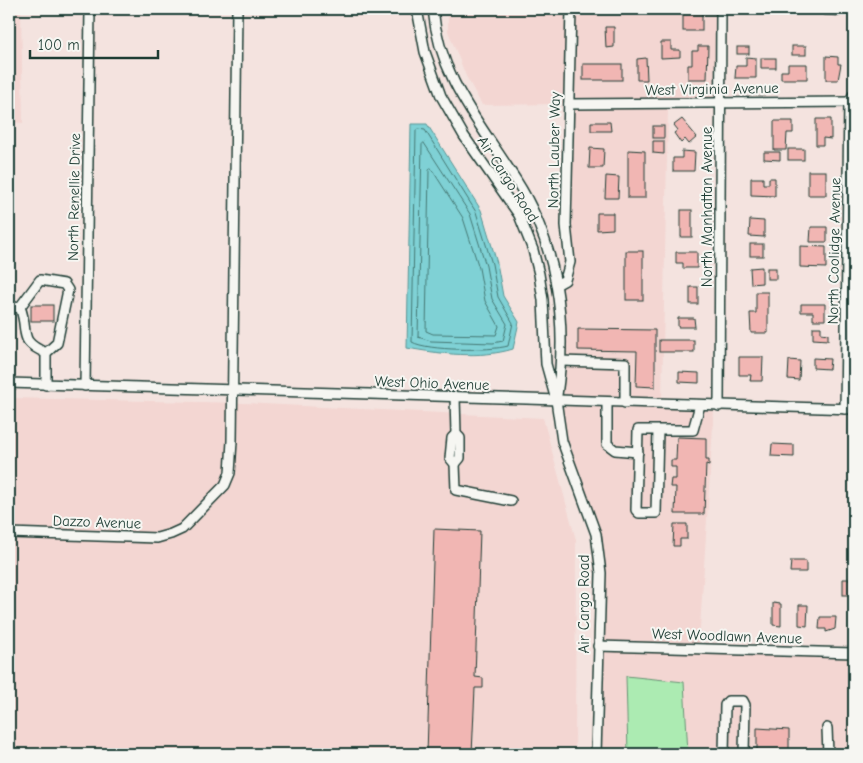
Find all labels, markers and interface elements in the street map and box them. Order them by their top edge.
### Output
scale bar [30,28,158,60]
text: 100 m [38,36,80,54]
street label: West Virginia Avenue [645,79,779,99]
street label: North Lauber Way [544,91,564,208]
street label: North Manhattan Avenue [698,126,716,287]
street label: North Renellie Drive [64,132,84,261]
street label: Air Cargo Road [474,133,542,225]
street label: North Coolidge Avenue [824,177,844,325]
street label: West Ohio Avenue [374,372,490,394]
street label: Dazzo Avenue [52,511,142,533]
street label: Air Cargo Road [575,555,593,653]
street label: West Woodlawn Avenue [652,624,803,648]

